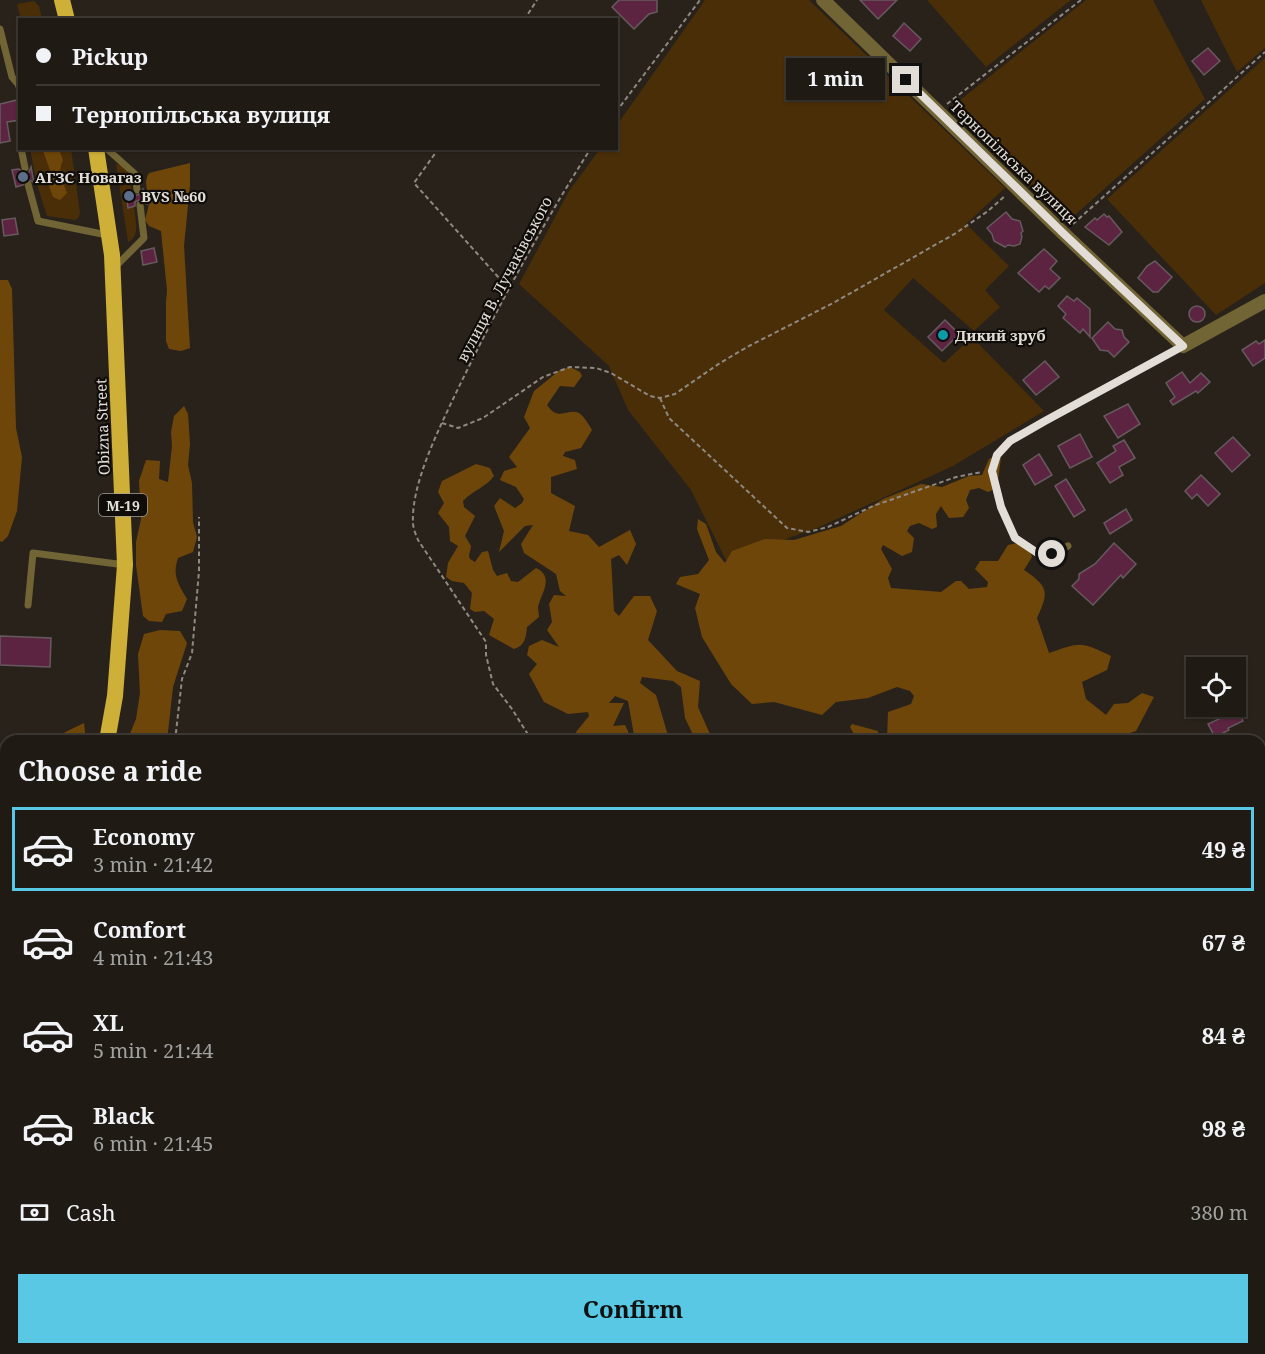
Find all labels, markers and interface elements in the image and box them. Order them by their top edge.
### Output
text: Pickup [72,41,148,71]
callout: 1 min [786,59,885,101]
text: 1 min [807,65,864,92]
route end [892,66,919,93]
street label: Тернопільська вулиця [946,96,1082,228]
text: Тернопільська вулиця [72,99,330,129]
place label: АГЗС Новагаз [35,167,142,187]
marker: АГЗС Новагаз [16,170,30,184]
place label: BVS №60 [141,186,206,206]
marker: BVS №60 [122,189,136,203]
street label: вулиця В. Лучаківського [452,193,556,365]
place label: Дикий зруб [955,325,1045,345]
marker: Дикий зруб [936,328,950,342]
street label: Obizna Street [90,378,114,476]
road number: М-19 [99,494,147,516]
route start [1038,540,1065,567]
map controls [1186,657,1246,717]
button: locate [1186,657,1246,717]
text: Choose a ride [18,752,203,789]
text: Economy [93,821,195,851]
icon: car [21,822,75,876]
text: 49 ₴ [1202,834,1245,864]
text: 3 min · 21:42 [93,851,213,878]
text: Comfort [93,914,186,944]
icon: car [21,915,75,969]
text: 67 ₴ [1202,927,1245,957]
text: 4 min · 21:43 [93,944,213,971]
text: XL [93,1007,124,1037]
icon: car [21,1008,75,1062]
text: 84 ₴ [1202,1020,1245,1050]
text: 5 min · 21:44 [93,1037,213,1064]
text: Black [93,1100,154,1130]
icon: car [21,1101,75,1155]
text: 98 ₴ [1202,1113,1245,1143]
text: 6 min · 21:45 [93,1130,213,1157]
icon: cash [18,1196,51,1229]
text: Cash [66,1197,116,1227]
text: 380 m [1190,1199,1248,1226]
button: Confirm [18,1274,1248,1343]

